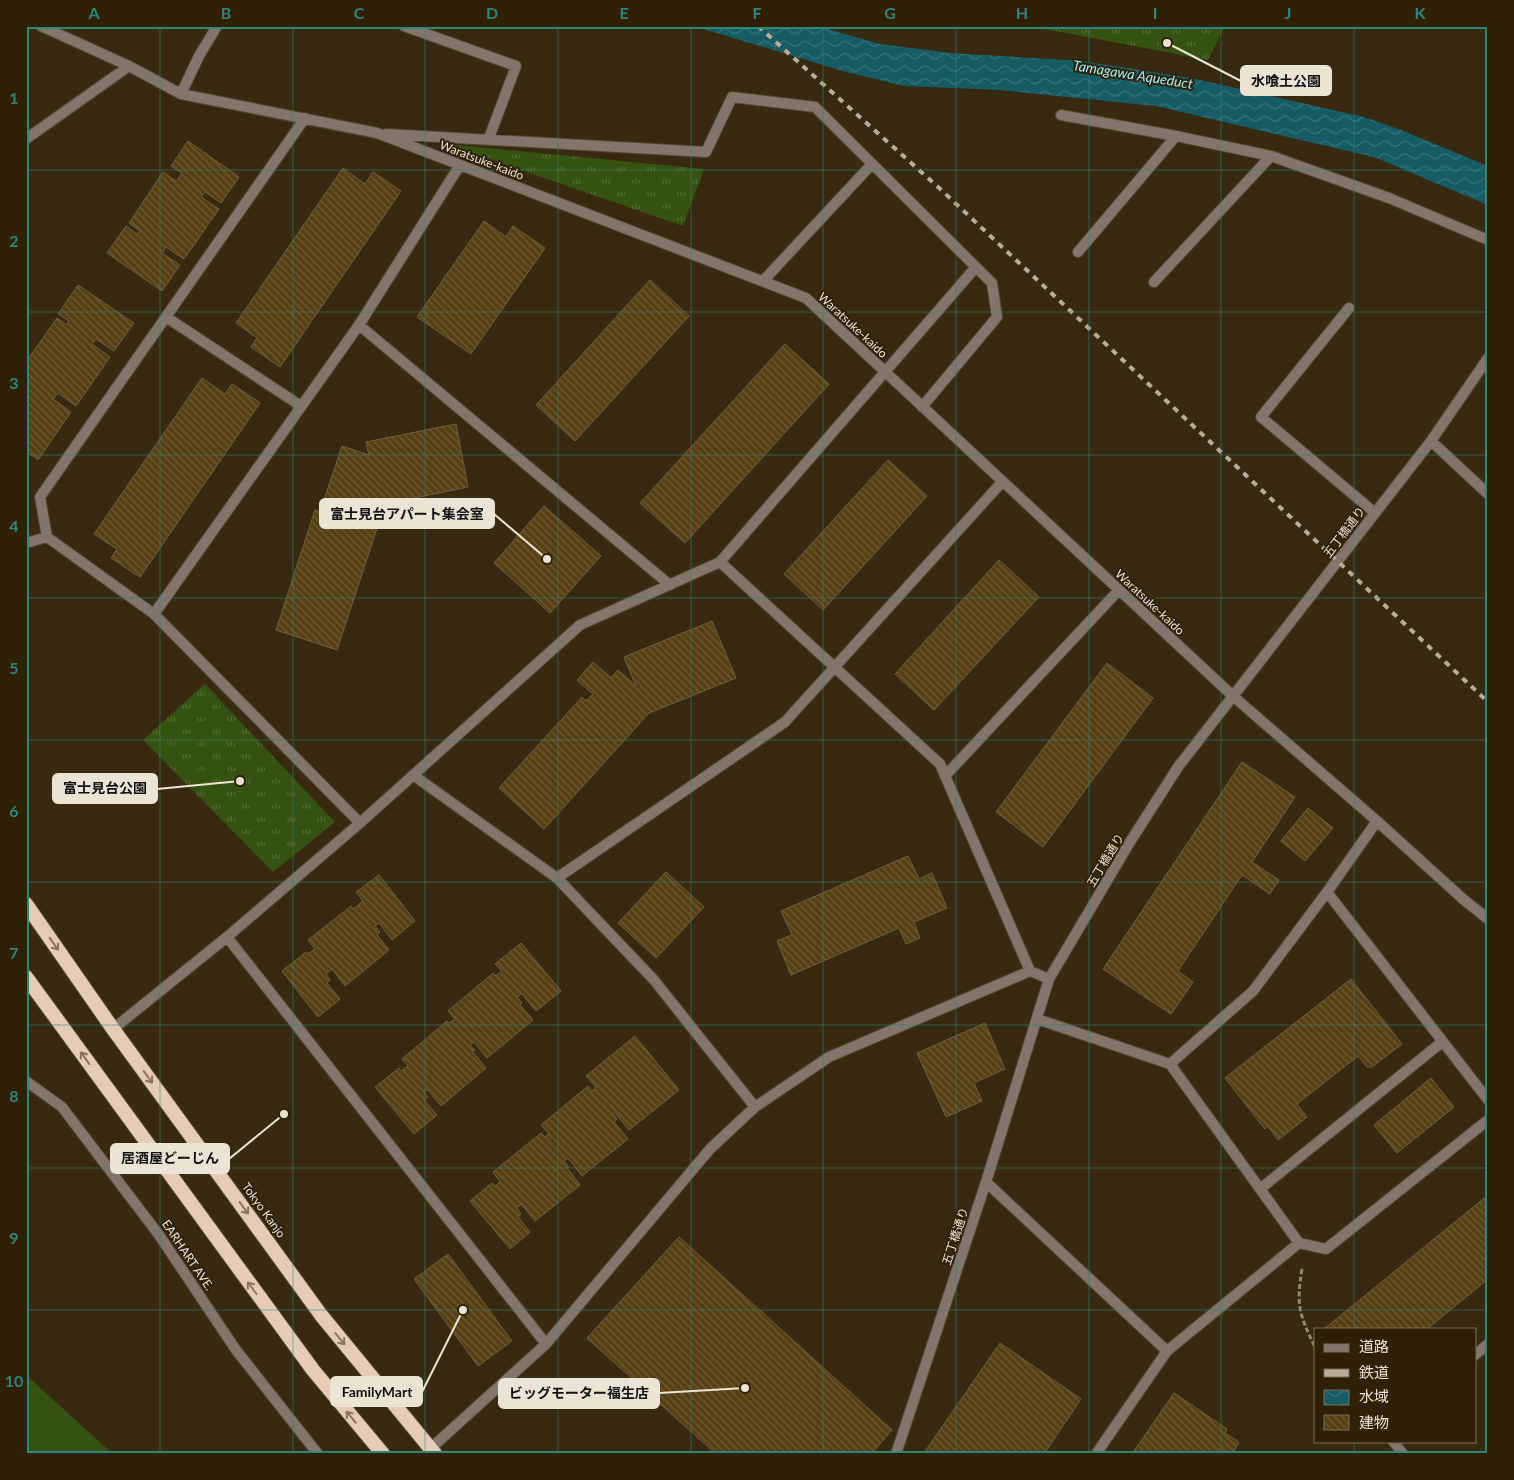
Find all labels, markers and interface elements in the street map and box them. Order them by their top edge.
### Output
text: A [87,3,100,22]
text: B [221,3,231,22]
text: C [354,3,365,22]
text: D [486,3,498,22]
text: E [619,3,629,22]
text: F [752,3,762,22]
text: G [884,3,896,22]
text: H [1016,3,1028,22]
text: I [1153,3,1157,22]
text: J [1285,3,1291,22]
text: K [1415,3,1427,22]
water label: Tamagawa Aqueduct [1072,56,1194,92]
callout: 水喰土公園 [1241,66,1331,95]
text: 水喰土公園 [1251,72,1321,89]
text: 1 [9,88,19,107]
street label: Waratsuke-kaido [438,137,526,183]
text: 2 [9,231,19,250]
street label: Waratsuke-kaido [815,289,891,361]
text: 3 [9,373,19,392]
callout: 富士見台アパート集会室 [320,499,494,528]
street label: 五丁橋通り [1320,504,1368,560]
text: 富士見台アパート集会室 [330,505,484,522]
text: 4 [9,516,19,535]
street label: Waratsuke-kaido [1112,566,1188,638]
text: 5 [9,658,19,677]
callout: 富士見台公園 [53,774,157,803]
text: 富士見台公園 [63,779,147,796]
text: 6 [9,801,19,820]
street label: 五丁橋通り [1083,830,1127,890]
one-way arrow [49,937,59,951]
text: 7 [9,943,19,962]
one-way arrow [80,1051,90,1065]
one-way arrow [143,1070,153,1084]
text: 8 [9,1086,19,1105]
callout: 居酒屋どーじん [111,1144,229,1173]
text: 居酒屋どーじん [121,1149,219,1166]
street label: Tokyo Kanjo [239,1179,289,1241]
one-way arrow [239,1201,249,1215]
street label: 五丁橋通り [939,1205,971,1267]
street label: EARHART AVE. [159,1217,217,1293]
text: 9 [9,1228,19,1247]
one-way arrow [247,1282,258,1295]
legend [1314,1328,1476,1442]
one-way arrow [335,1332,346,1345]
text: 道路 [1359,1337,1389,1355]
text: 鉄道 [1359,1363,1389,1381]
text: 10 [5,1371,23,1390]
callout: FamilyMart [331,1377,422,1406]
callout: ビッグモーター福生店 [499,1379,659,1408]
text: FamilyMart [342,1383,413,1400]
text: ビッグモーター福生店 [509,1384,649,1401]
text: 水域 [1359,1387,1389,1405]
one-way arrow [346,1411,357,1424]
text: 建物 [1359,1413,1389,1431]

